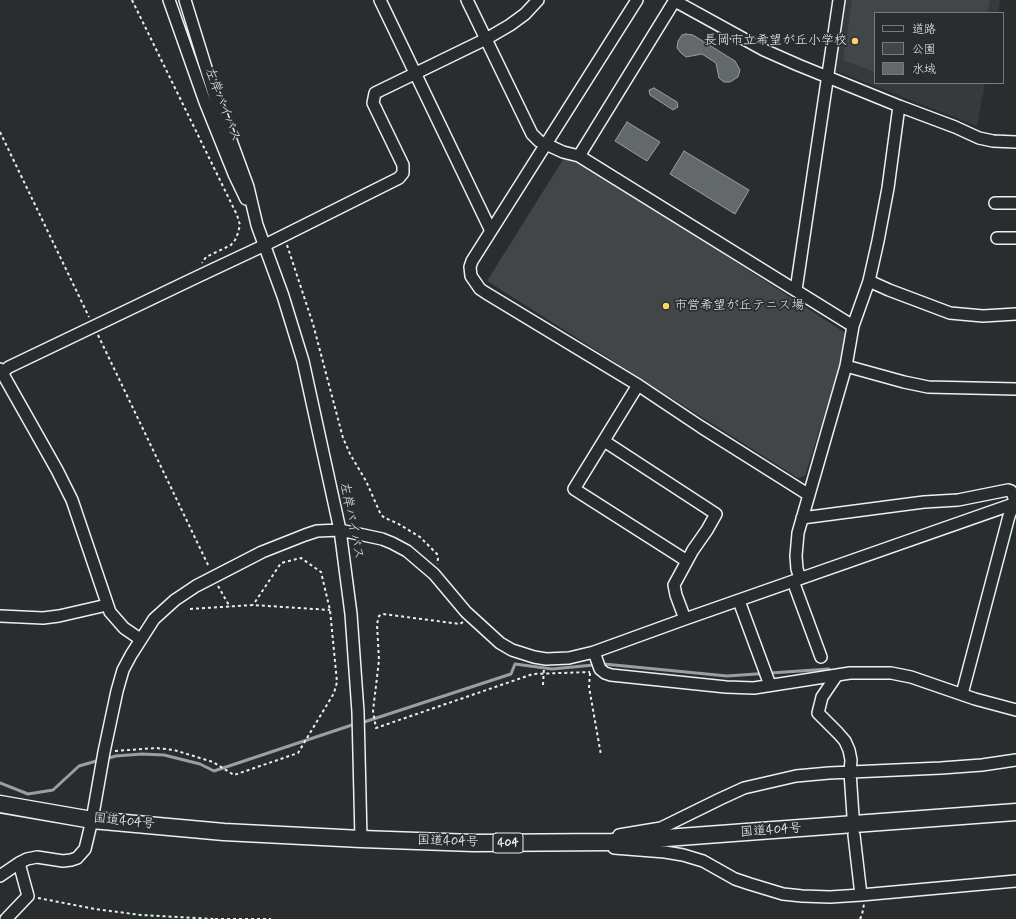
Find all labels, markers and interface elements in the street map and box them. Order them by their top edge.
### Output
legend [874,12,1004,84]
text: 道路 [912,22,936,38]
place label: 長岡市立希望が丘小学校 [704,33,847,49]
marker: 長岡市立希望が丘小学校 [850,36,860,46]
text: 公園 [912,42,936,58]
text: 水域 [912,62,936,78]
street label: 左岸バイパス [201,66,243,144]
place label: 市営希望が丘テニス場 [674,298,804,314]
marker: 市営希望が丘テニス場 [661,301,671,311]
street label: 左岸バイパス [336,481,366,561]
street label: 国道404号 [93,811,155,833]
street label: 国道404号 [740,821,802,841]
street label: 国道404号 [417,833,479,851]
road number: 404 [493,833,523,853]

